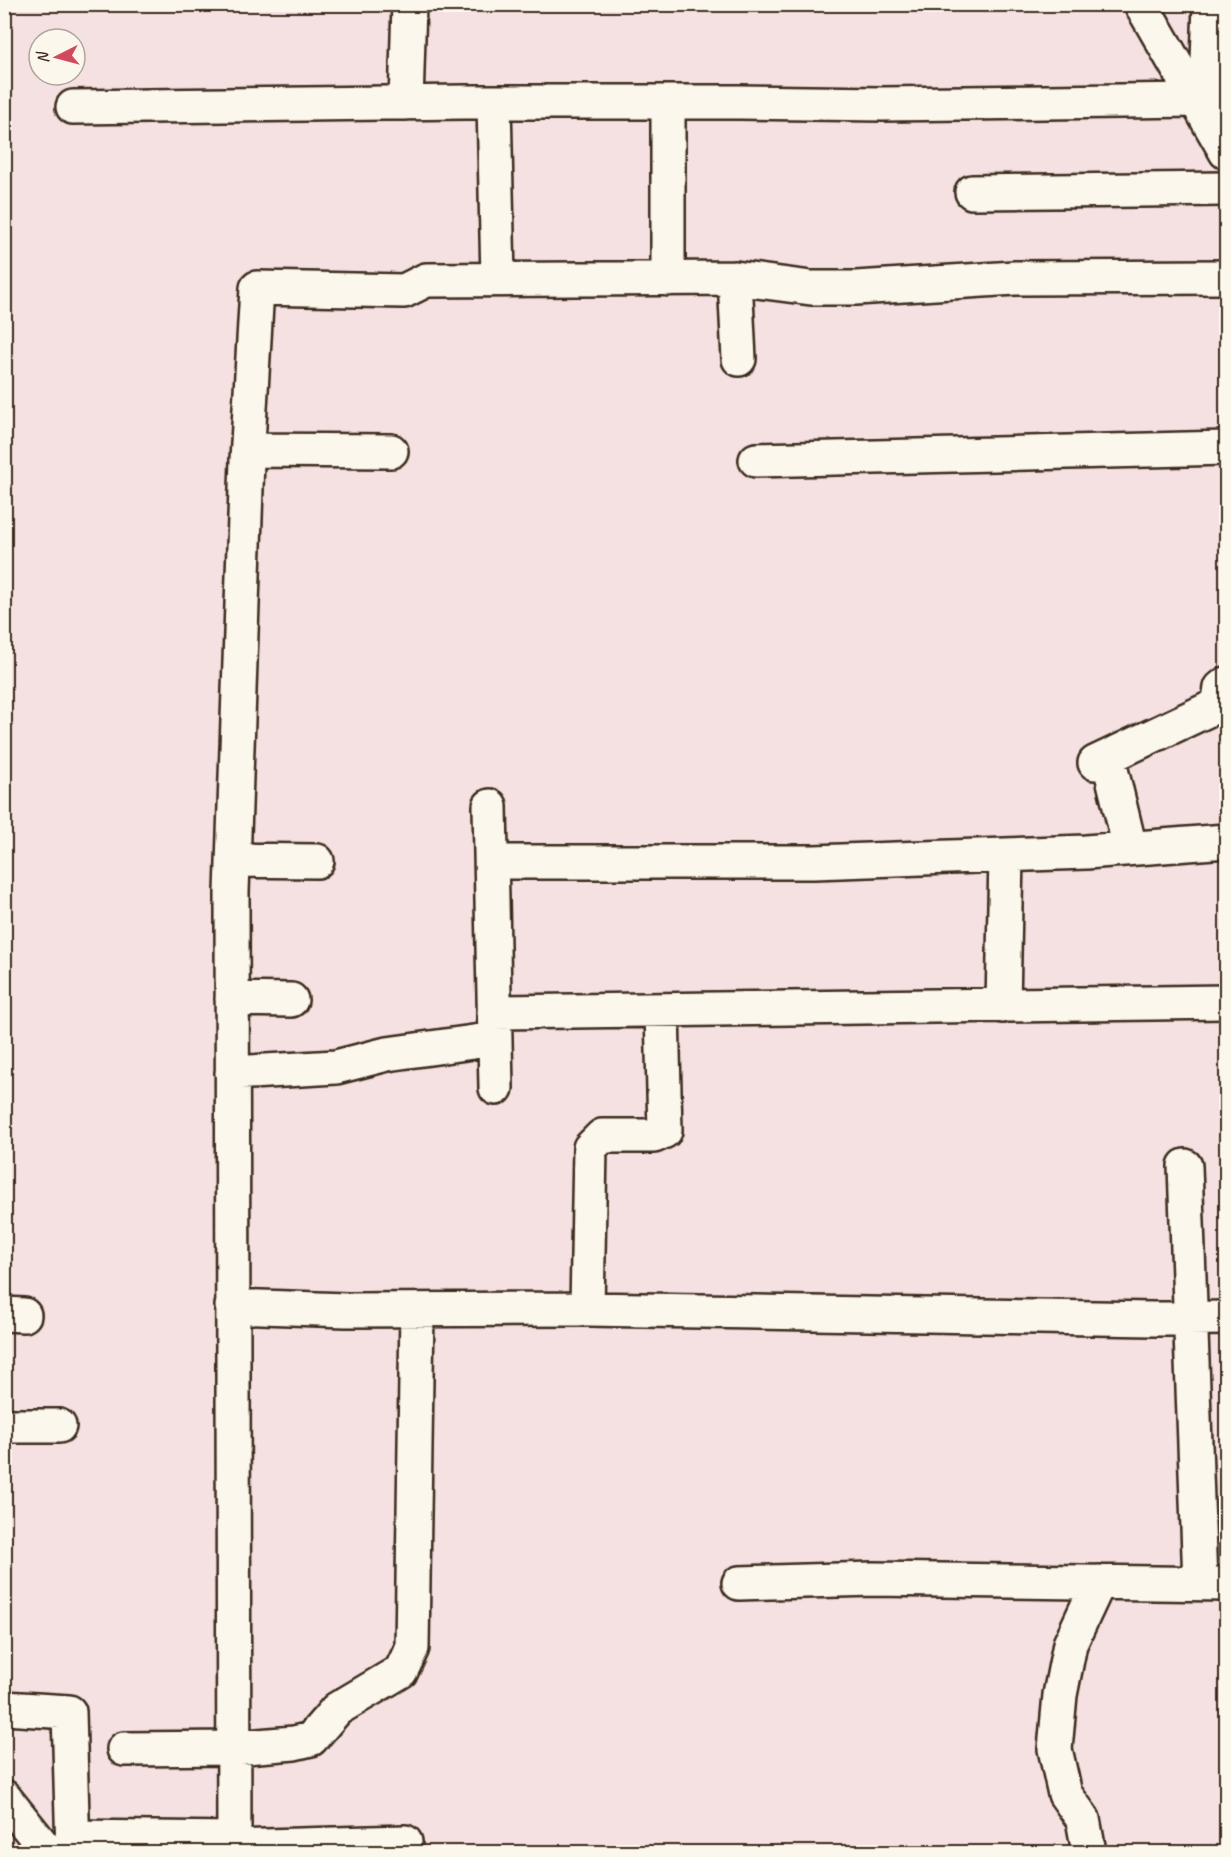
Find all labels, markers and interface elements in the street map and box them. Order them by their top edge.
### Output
north arrow [27,27,87,87]
text: N [32,49,54,64]

